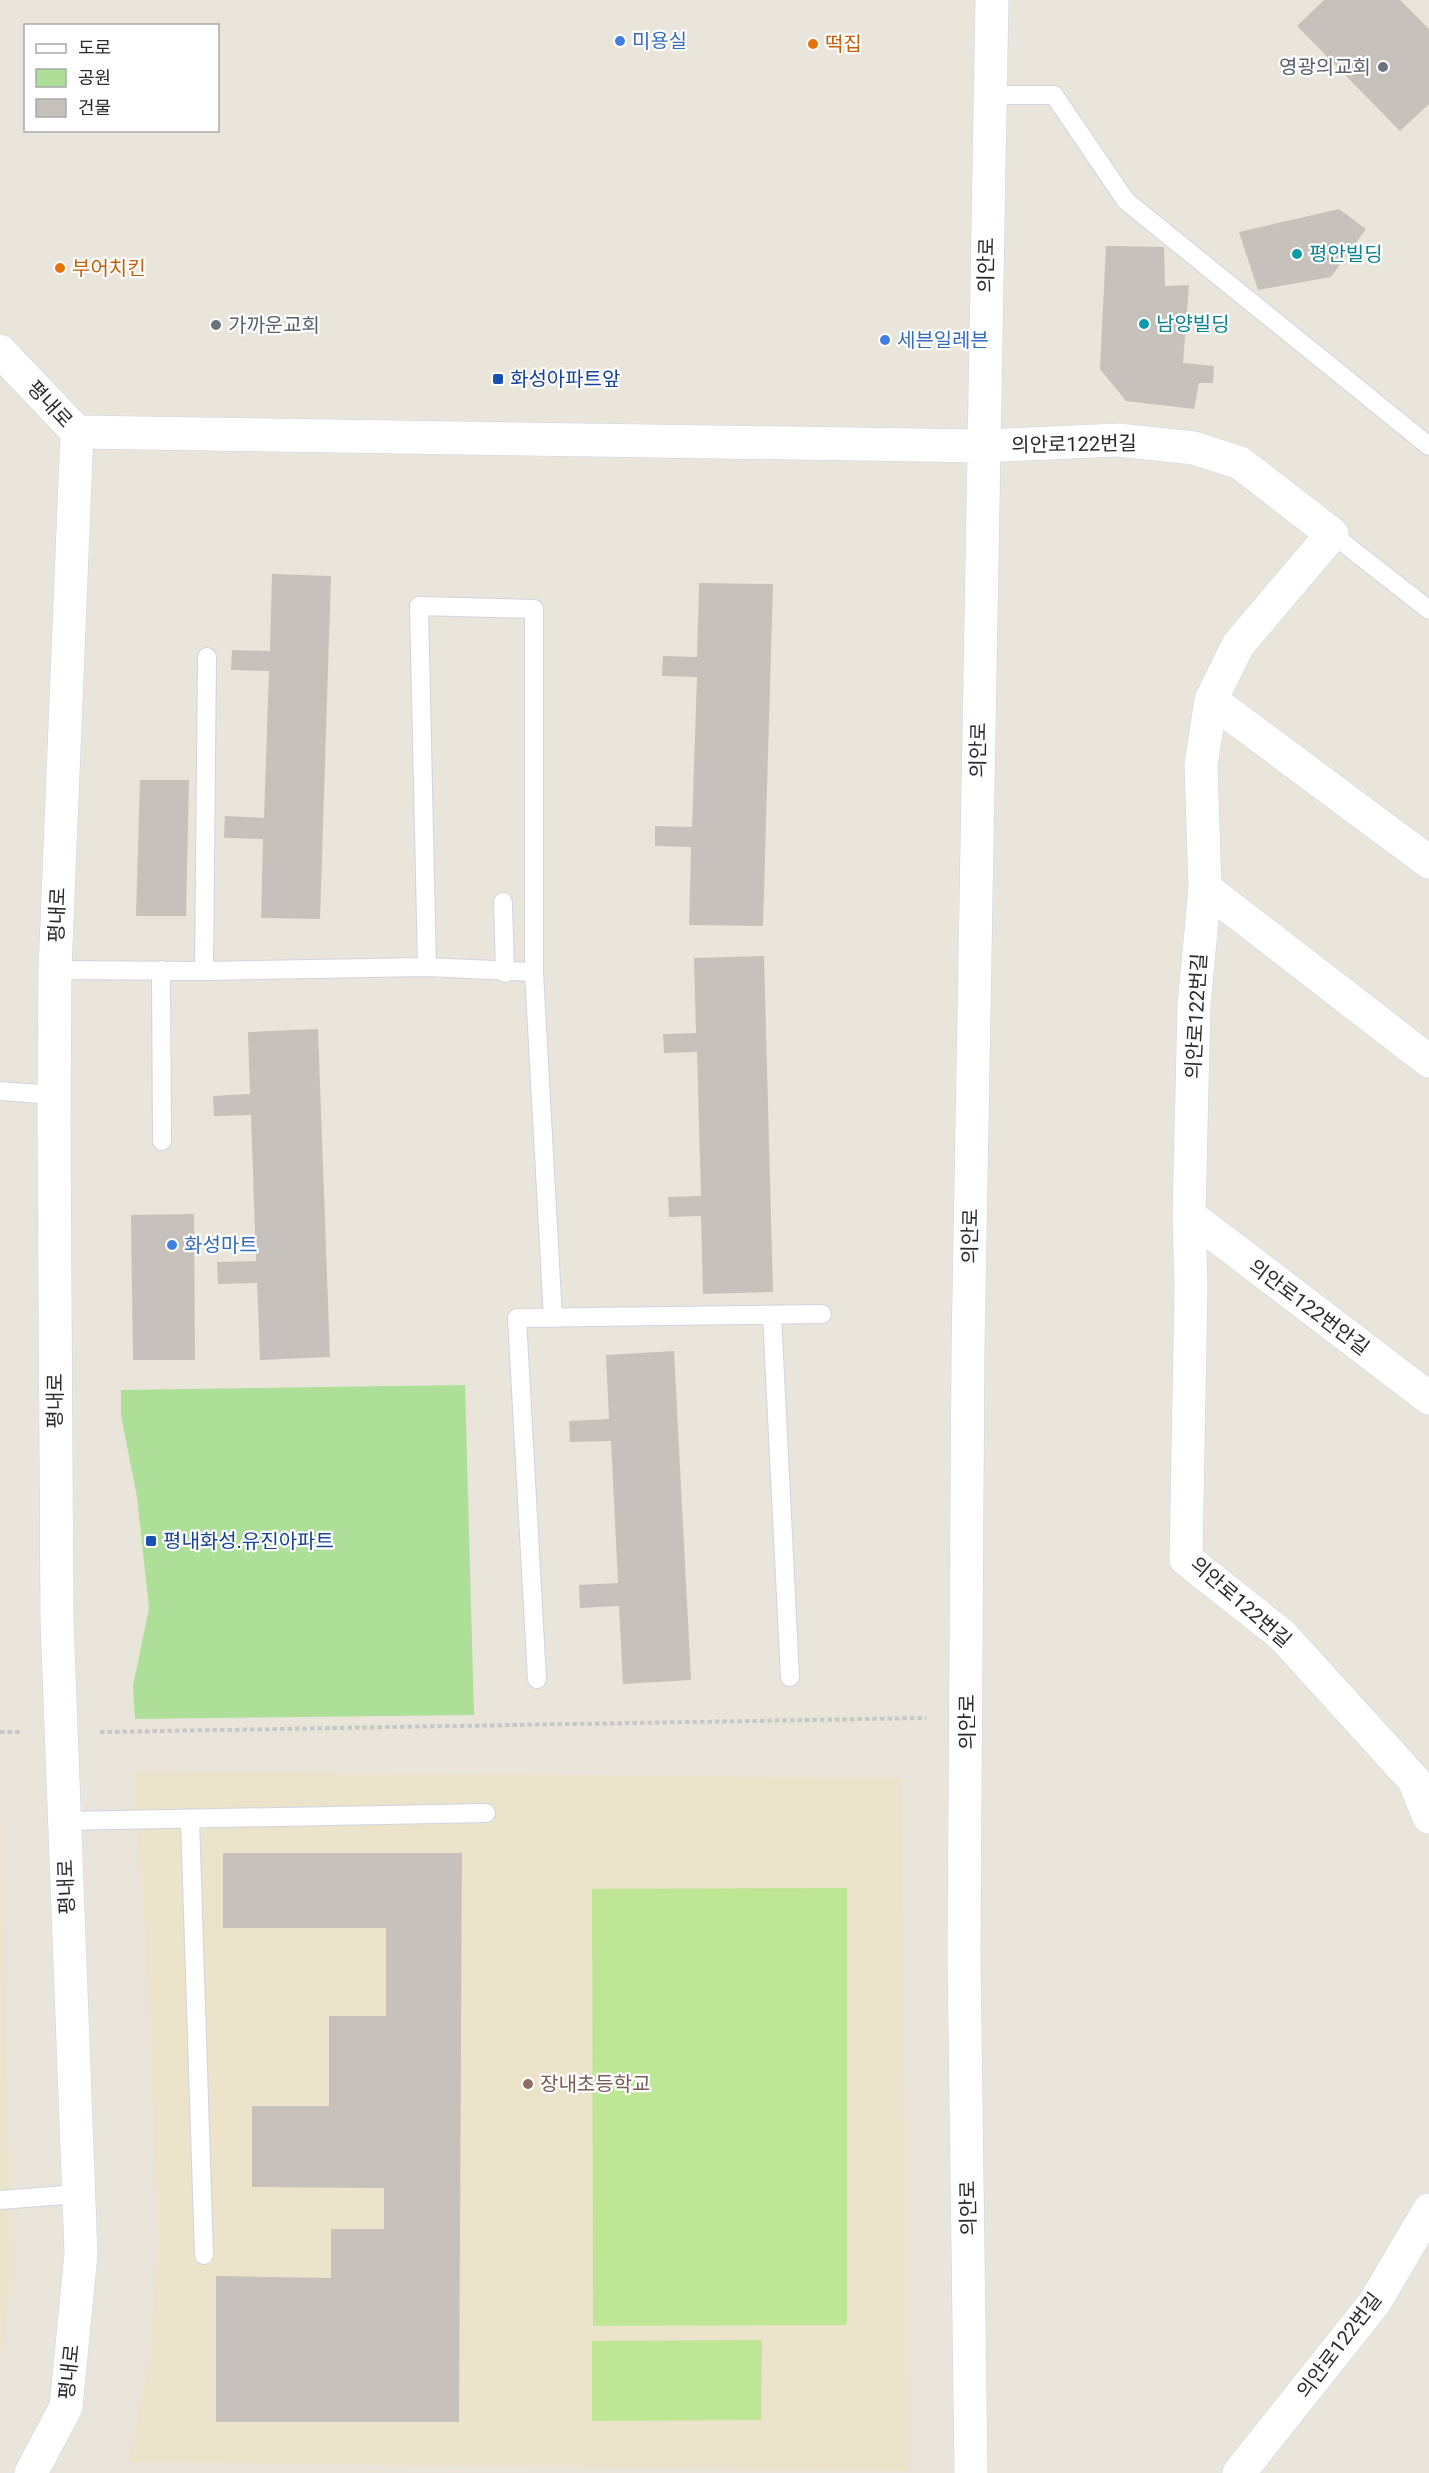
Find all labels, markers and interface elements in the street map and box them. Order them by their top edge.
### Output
legend [24,24,219,132]
place label: 미용실 [632,29,687,53]
place label: 떡집 [825,32,862,56]
marker: 미용실 [613,34,627,48]
text: 도로 [78,37,111,58]
marker: 떡집 [806,37,820,51]
place label: 영광의교회 [1279,55,1371,79]
marker: 영광의교회 [1376,60,1390,74]
text: 공원 [78,67,111,88]
text: 건물 [78,97,111,118]
street label: 의안로 [974,237,998,293]
place label: 평안빌딩 [1309,242,1383,266]
marker: 평안빌딩 [1290,247,1304,261]
place label: 부어치킨 [72,256,146,280]
marker: 부어치킨 [53,261,67,275]
place label: 남양빌딩 [1156,312,1230,336]
place label: 가까운교회 [228,313,320,337]
marker: 남양빌딩 [1137,317,1151,331]
marker: 가까운교회 [209,318,223,332]
place label: 세븐일레븐 [897,328,989,352]
marker: 세븐일레븐 [878,333,892,347]
place label: 화성아파트앞 [510,367,620,391]
marker: 화성아파트앞 [491,372,505,386]
street label: 평내로 [22,376,78,432]
street label: 의안로122번길 [1011,431,1137,457]
street label: 의안로 [966,722,990,778]
street label: 평내로 [44,887,70,943]
street label: 의안로122번길 [1181,953,1211,1079]
street label: 의안로 [958,1208,982,1264]
place label: 화성마트 [184,1233,258,1257]
marker: 화성마트 [165,1238,179,1252]
street label: 의안로122번안길 [1244,1254,1374,1360]
street label: 평내로 [43,1373,67,1429]
place label: 평내화성.유진아파트 [163,1529,334,1553]
marker: 평내화성.유진아파트 [144,1534,158,1548]
street label: 의안로122번길 [1186,1552,1296,1652]
street label: 의안로 [955,1694,979,1750]
street label: 평내로 [53,1859,79,1915]
place label: 장내초등학교 [540,2072,650,2096]
marker: 장내초등학교 [521,2077,535,2091]
street label: 의안로 [956,2180,980,2236]
street label: 의안로122번길 [1292,2288,1386,2402]
street label: 평내로 [54,2343,84,2401]

